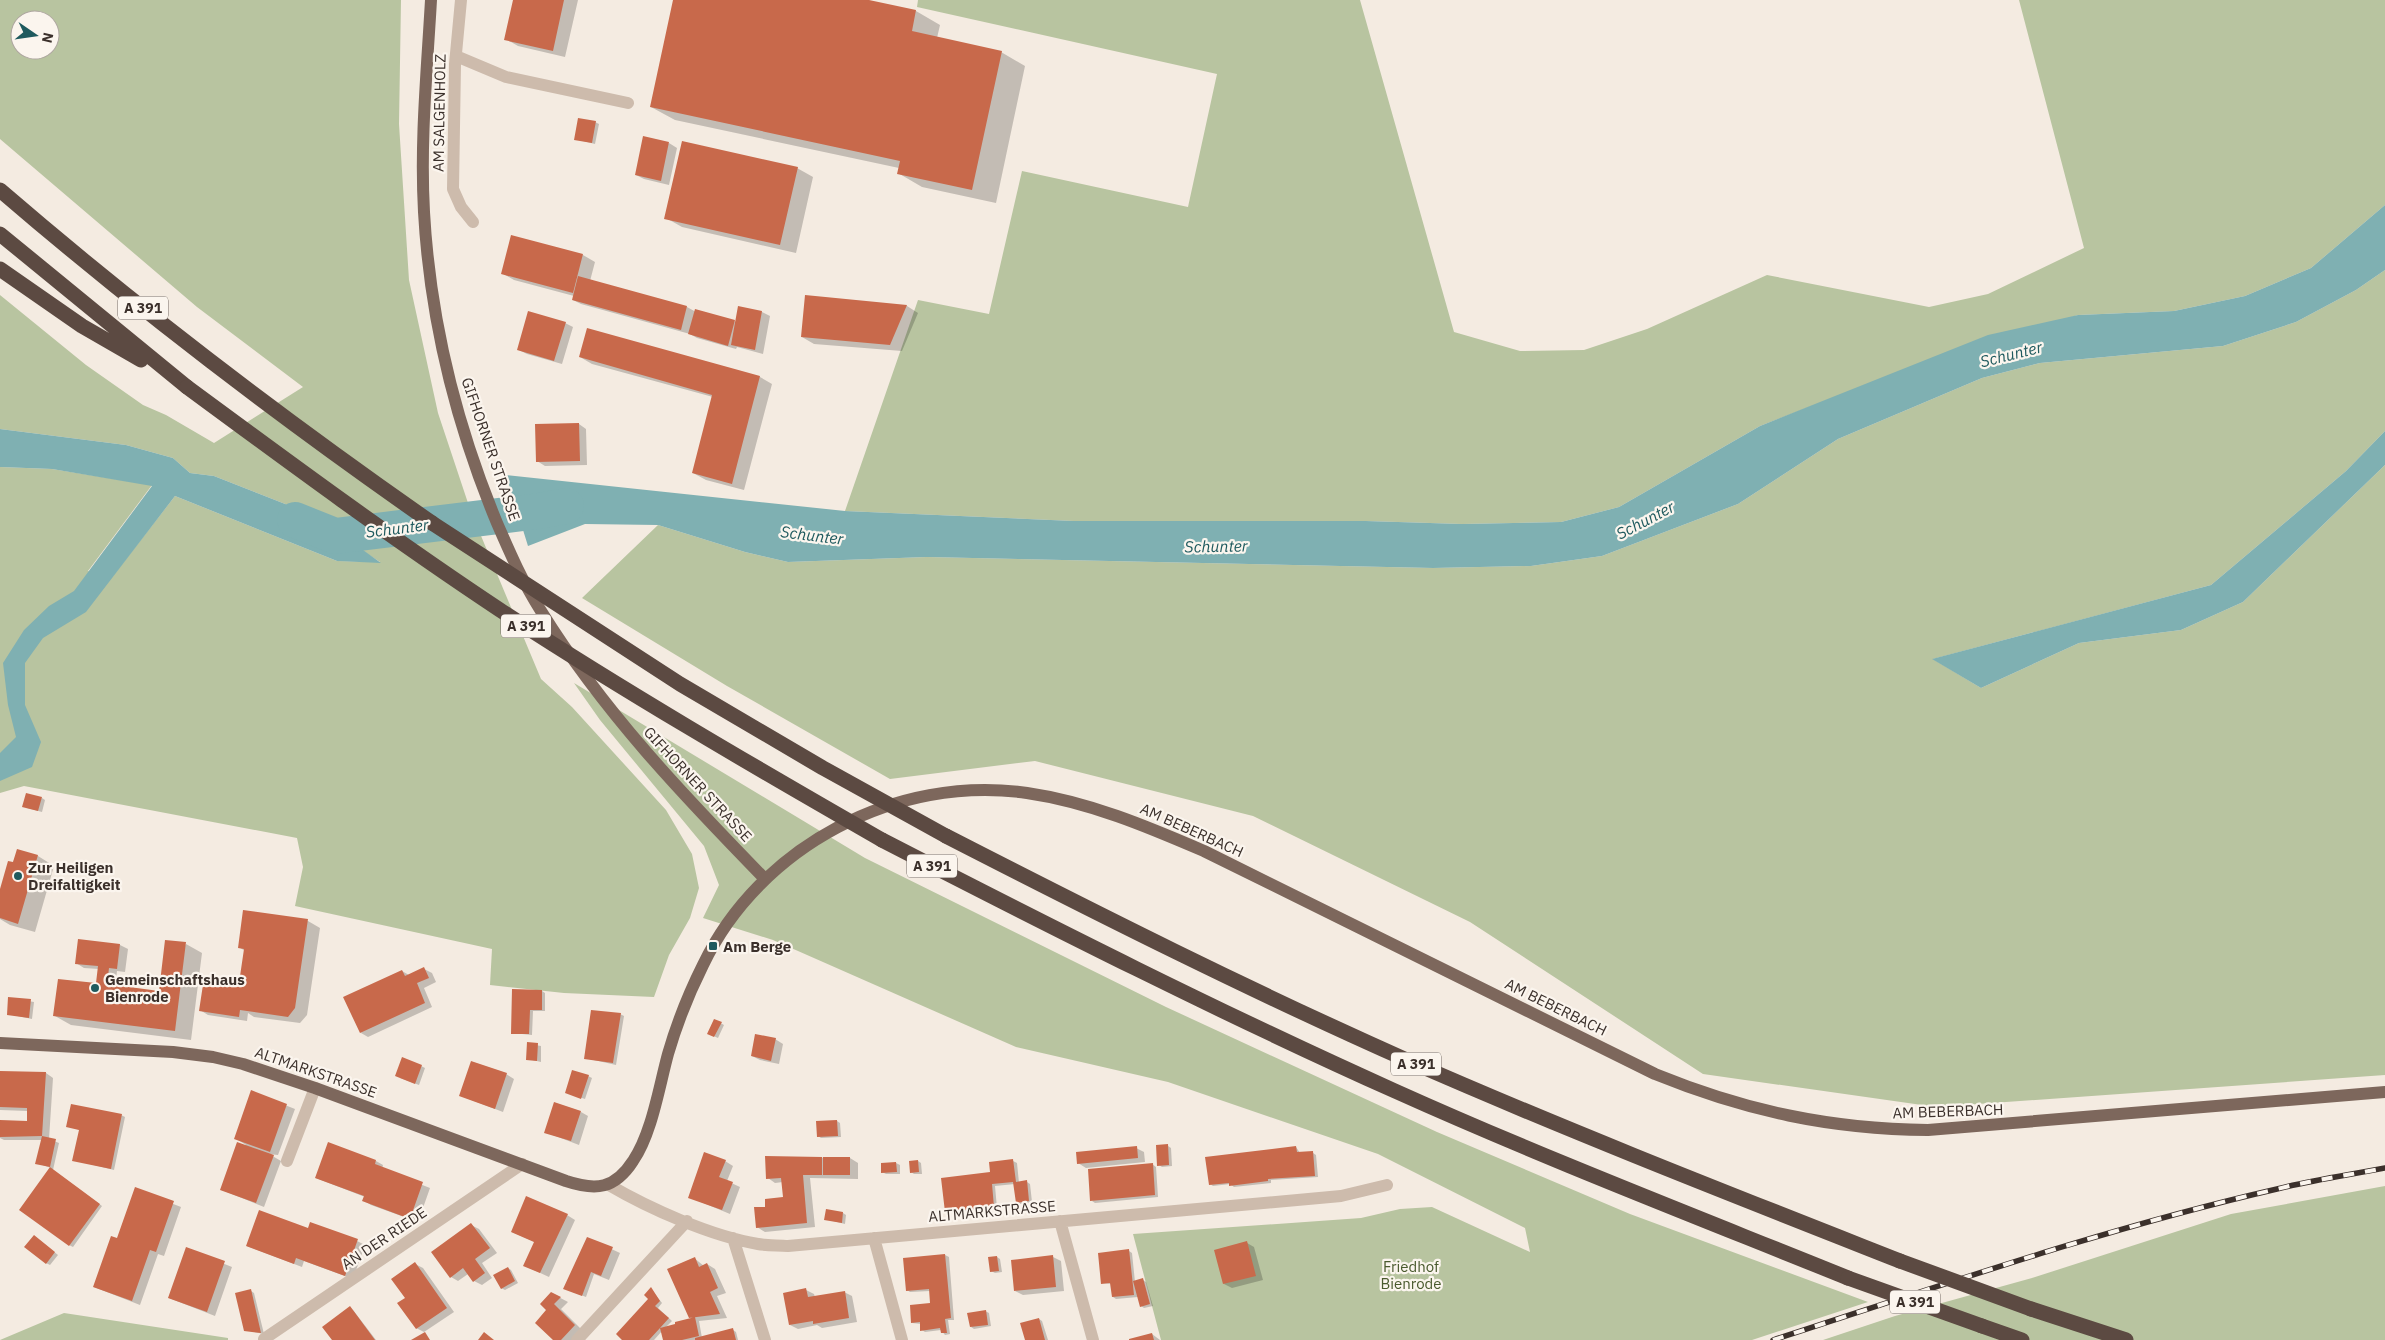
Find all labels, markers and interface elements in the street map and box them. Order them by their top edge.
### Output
north arrow [10,10,60,60]
text: N [38,31,58,45]
street label: AM SALGENHOLZ [428,54,450,172]
road number: A 391 [118,296,168,320]
water label: Schunter [1978,336,2045,371]
street label: GIFHORNER STRASSE [458,375,524,523]
water label: Schunter [1612,496,1679,544]
water label: Schunter [364,514,431,542]
water label: Schunter [779,521,846,549]
water label: Schunter [1184,535,1249,557]
road number: A 391 [501,614,551,638]
street label: GIFHORNER STRASSE [640,722,756,846]
street label: AM BEBERBACH [1137,799,1247,861]
road number: A 391 [907,854,957,878]
place label: Zur Heiligen Dreifaltigkeit [28,858,121,894]
marker: Zur Heiligen Dreifaltigkeit [12,870,24,882]
place label: Am Berge [723,937,791,956]
marker: Am Berge [707,940,719,952]
place label: Gemeinschaftshaus Bienrode [105,970,245,1006]
street label: AM BEBERBACH [1502,974,1610,1040]
marker: Gemeinschaftshaus Bienrode [89,982,101,994]
street label: ALTMARKSTRASSE [252,1042,380,1102]
road number: A 391 [1391,1052,1441,1076]
street label: AM BEBERBACH [1892,1100,2004,1122]
street label: ALTMARKSTRASSE [927,1196,1057,1226]
street label: AN DER RIEDE [338,1202,430,1274]
park label: Friedhof Bienrode [1380,1257,1442,1293]
road number: A 391 [1890,1290,1940,1314]

